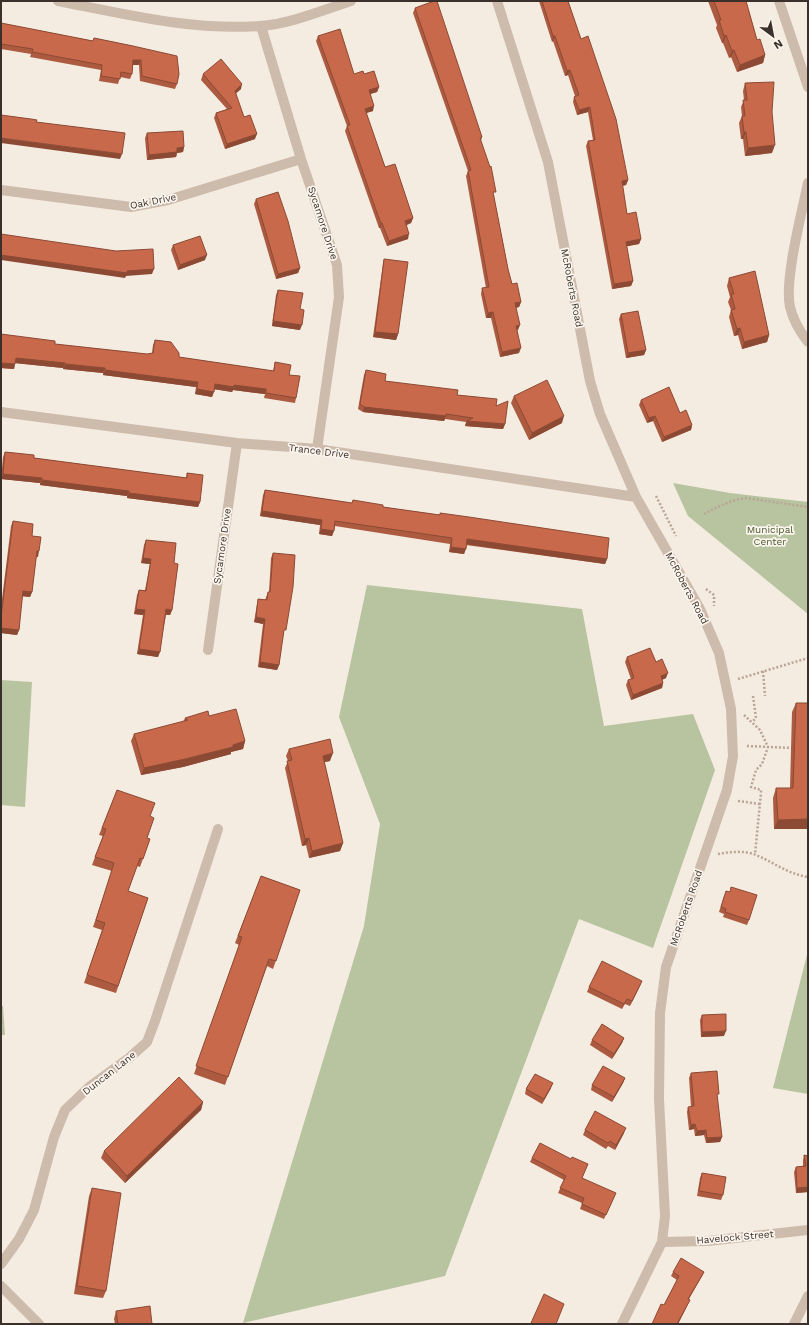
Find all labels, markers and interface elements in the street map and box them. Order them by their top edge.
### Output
north arrow [753,16,793,56]
text: N [771,36,785,52]
street label: Sycamore Drive [306,185,340,261]
street label: Oak Drive [129,191,177,211]
street label: McRoberts Road [559,248,585,328]
street label: Trance Drive [288,442,350,460]
street label: Sycamore Drive [211,507,233,584]
park label: Municipal Center [747,524,793,547]
street label: McRoberts Road [663,550,711,626]
street label: McRoberts Road [668,869,704,947]
street label: Duncan Lane [80,1049,138,1097]
street label: Havelock Street [696,1228,775,1246]

